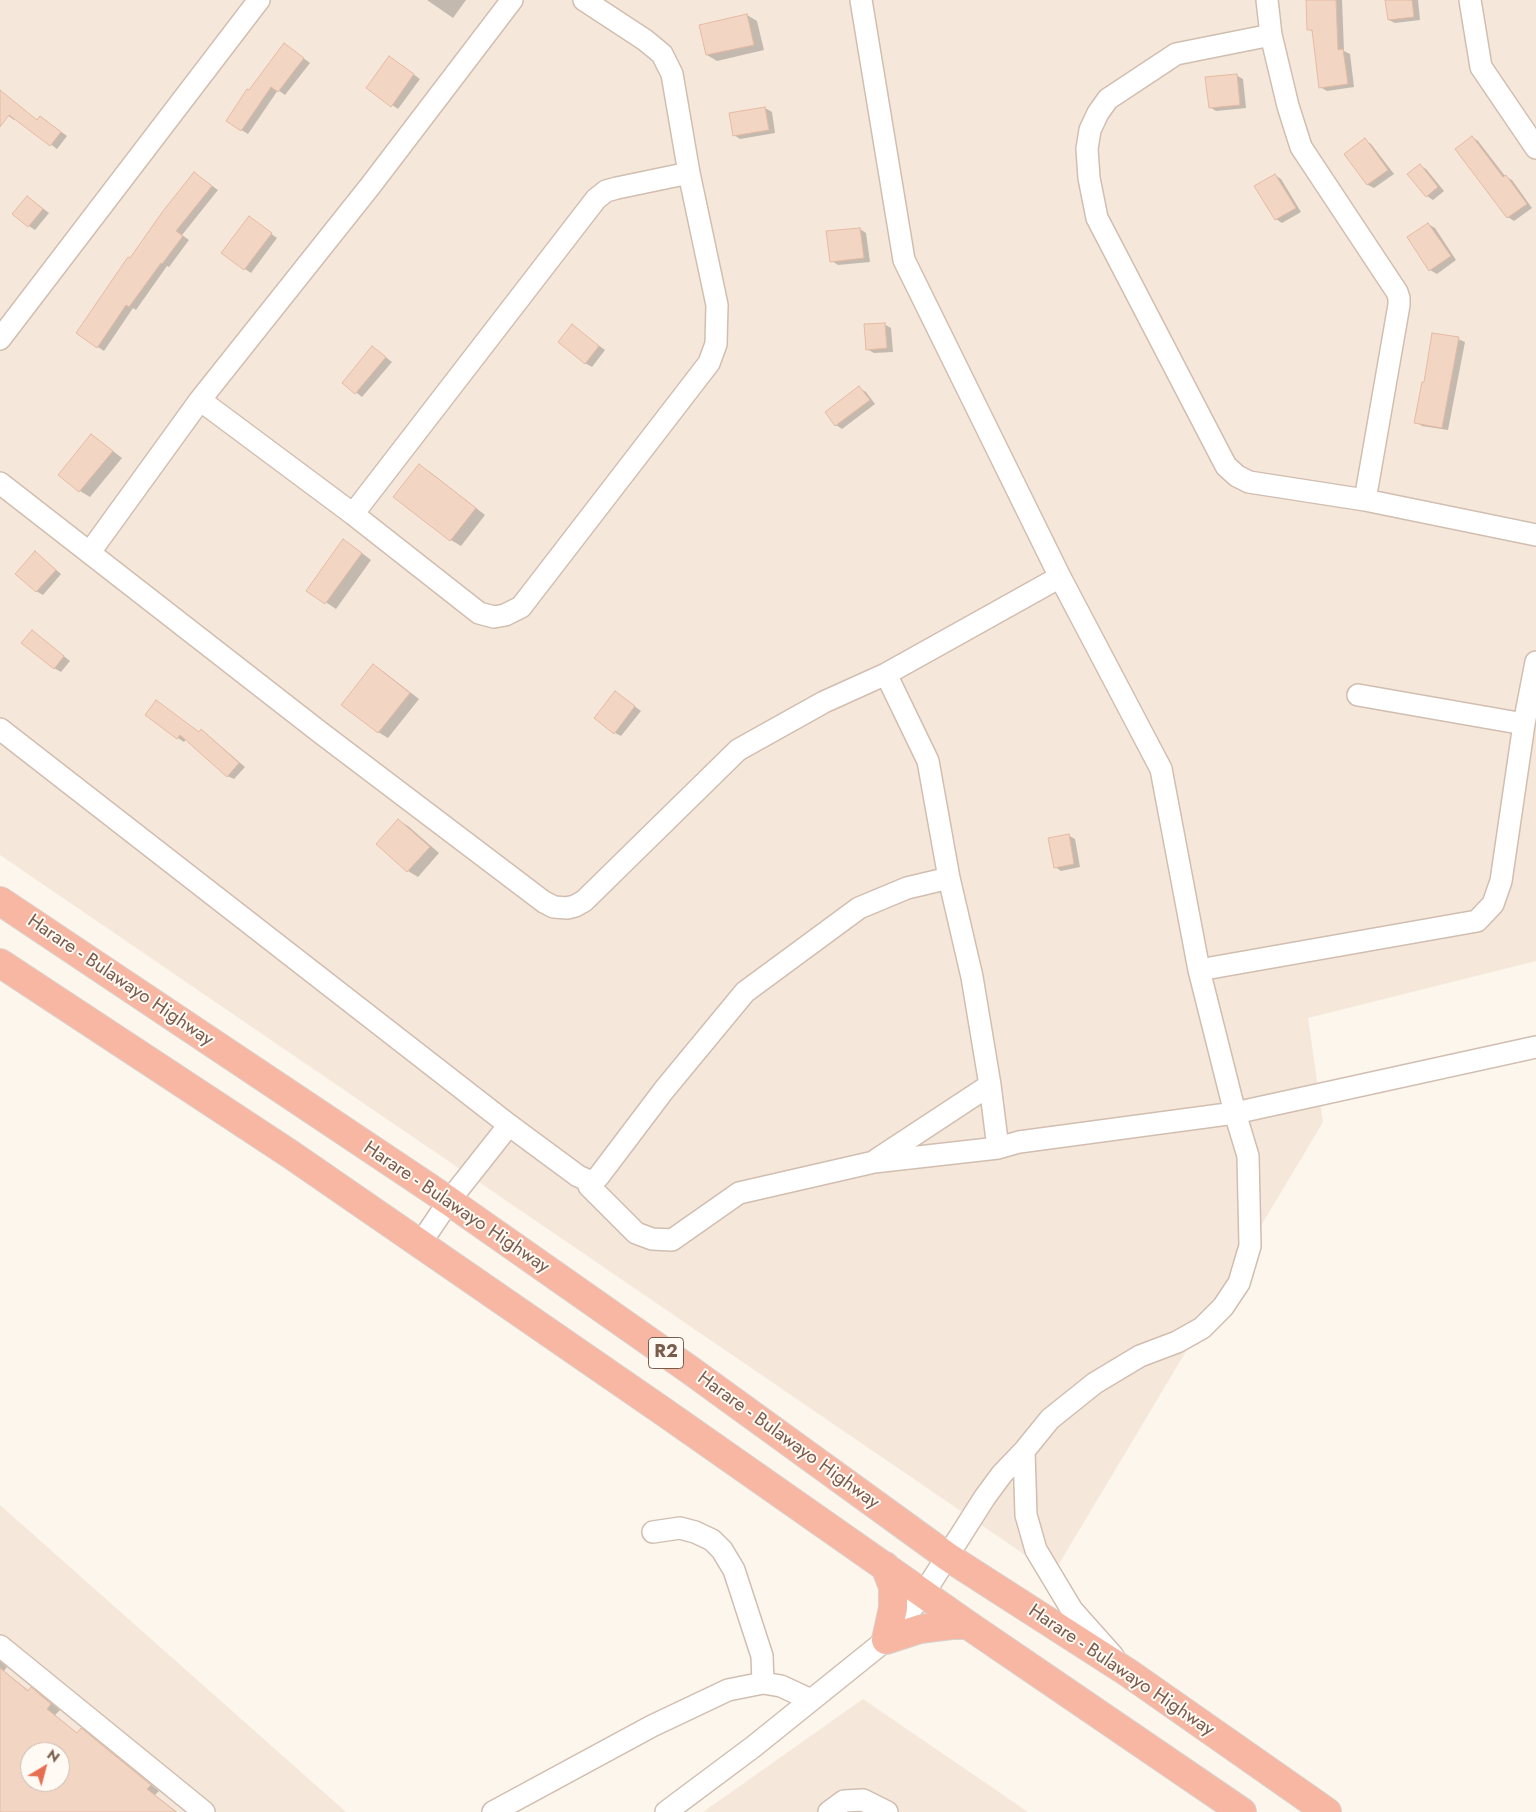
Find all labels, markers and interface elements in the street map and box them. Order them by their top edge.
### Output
street label: Harare - Bulawayo Highway [23,910,217,1052]
street label: Harare - Bulawayo Highway [359,1137,553,1279]
road number: R2 [648,1338,684,1369]
street label: Harare - Bulawayo Highway [693,1367,883,1515]
street label: Harare - Bulawayo Highway [1024,1600,1218,1742]
north arrow [20,1742,70,1792]
text: N [43,1744,64,1767]

